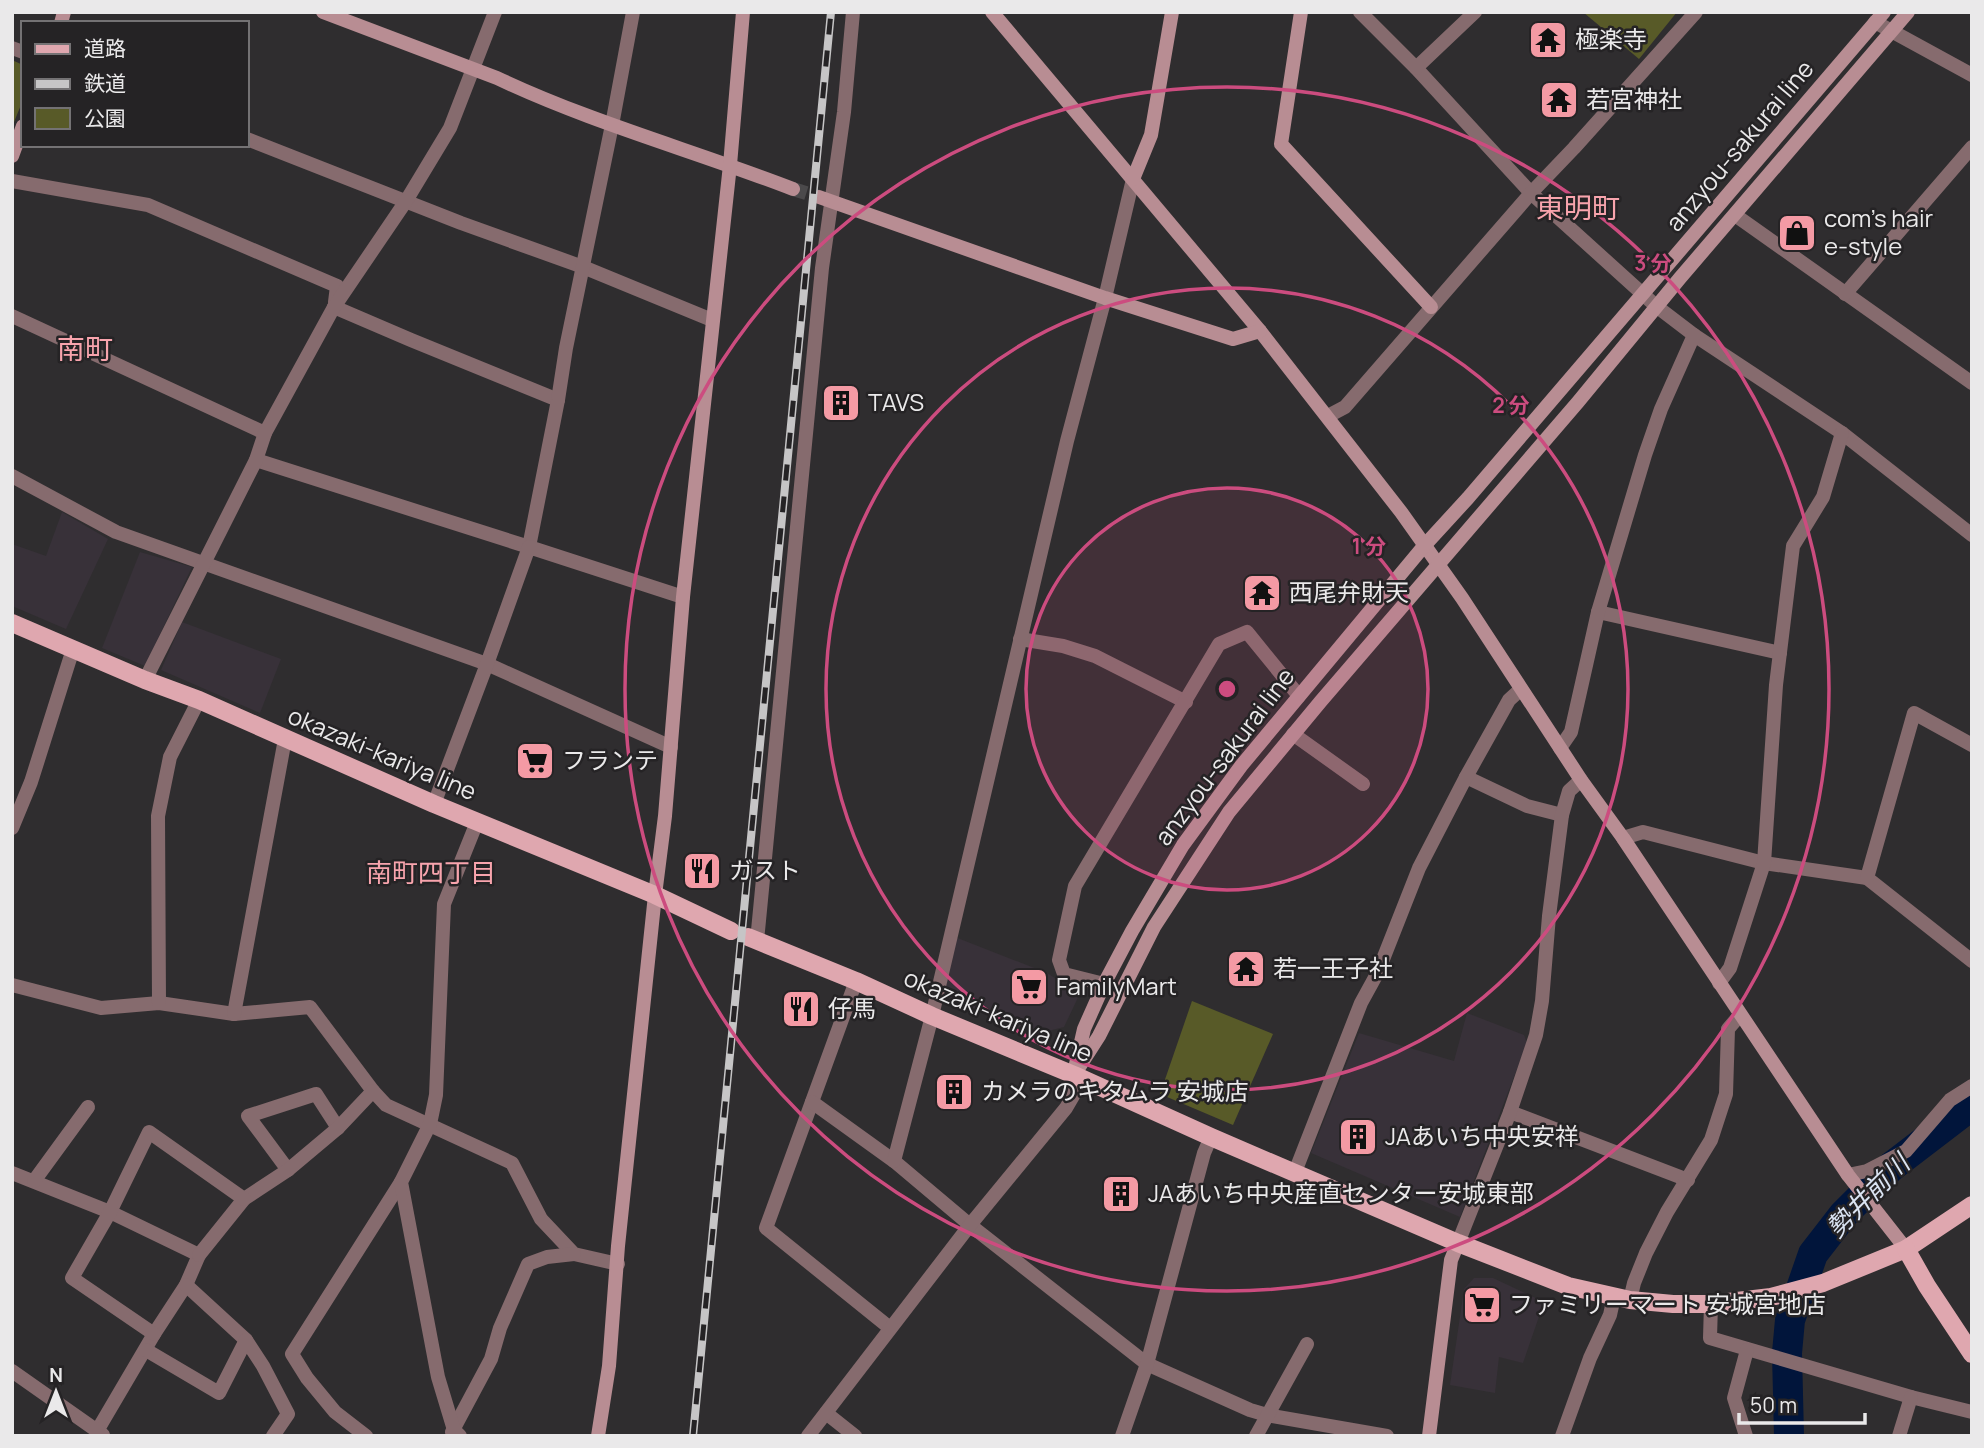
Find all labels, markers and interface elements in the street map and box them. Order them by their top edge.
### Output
temple icon: 極楽寺 [1527,19,1569,61]
legend [21,21,248,147]
place label: 極楽寺 [1575,22,1647,55]
text: 道路 [84,34,126,62]
street label: anzyou-sakurai line [1657,52,1820,238]
text: 鉄道 [84,69,126,97]
temple icon: 若宮神社 [1538,79,1580,121]
place label: 若宮神社 [1586,82,1682,115]
text: 公園 [84,104,126,132]
district label: 東明町 [1536,188,1620,226]
place label: com's hair e-style [1824,201,1934,262]
shop icon: com's hair e-style [1776,212,1818,254]
text: 3 分 [1634,249,1672,277]
district label: 南町 [57,329,113,367]
building icon: TAVS [820,382,862,424]
place label: TAVS [868,385,924,418]
text: 2 分 [1492,391,1530,419]
text: 1 分 [1352,532,1386,560]
temple icon: 西尾弁財天 [1241,572,1283,614]
place label: 西尾弁財天 [1289,575,1409,608]
street label: anzyou-sakurai line [1146,661,1301,851]
centre of rings [1215,677,1239,701]
street label: okazaki-kariya line [283,698,482,807]
supermarket icon: フランテ [514,740,556,782]
place label: フランテ [562,743,658,776]
restaurant icon: ガスト [681,850,723,892]
place label: ガスト [729,853,801,886]
district label: 南町四丁目 [366,854,496,890]
temple icon: 若一王子社 [1225,948,1267,990]
place label: 若一王子社 [1273,951,1393,984]
street label: okazaki-kariya line [899,960,1098,1069]
supermarket icon: FamilyMart [1008,966,1050,1008]
place label: FamilyMart [1056,969,1177,1002]
restaurant icon: 仔馬 [780,988,822,1030]
place label: 仔馬 [828,991,876,1024]
building icon: カメラのキタムラ 安城店 [933,1071,975,1113]
place label: カメラのキタムラ 安城店 [981,1074,1249,1107]
building icon: JAあいち中央安祥 [1337,1116,1379,1158]
place label: JAあいち中央安祥 [1385,1119,1579,1152]
water label: 勢井前川 [1818,1144,1919,1245]
building icon: JAあいち中央産直センター安城東部 [1100,1173,1142,1215]
place label: JAあいち中央産直センター安城東部 [1148,1176,1534,1209]
supermarket icon: ファミリーマート 安城宮地店 [1461,1284,1503,1326]
place label: ファミリーマート 安城宮地店 [1509,1287,1826,1320]
north arrow [21,1357,91,1427]
text: N [49,1362,63,1388]
scale bar [1739,1382,1865,1426]
text: 50 m [1750,1391,1797,1419]

